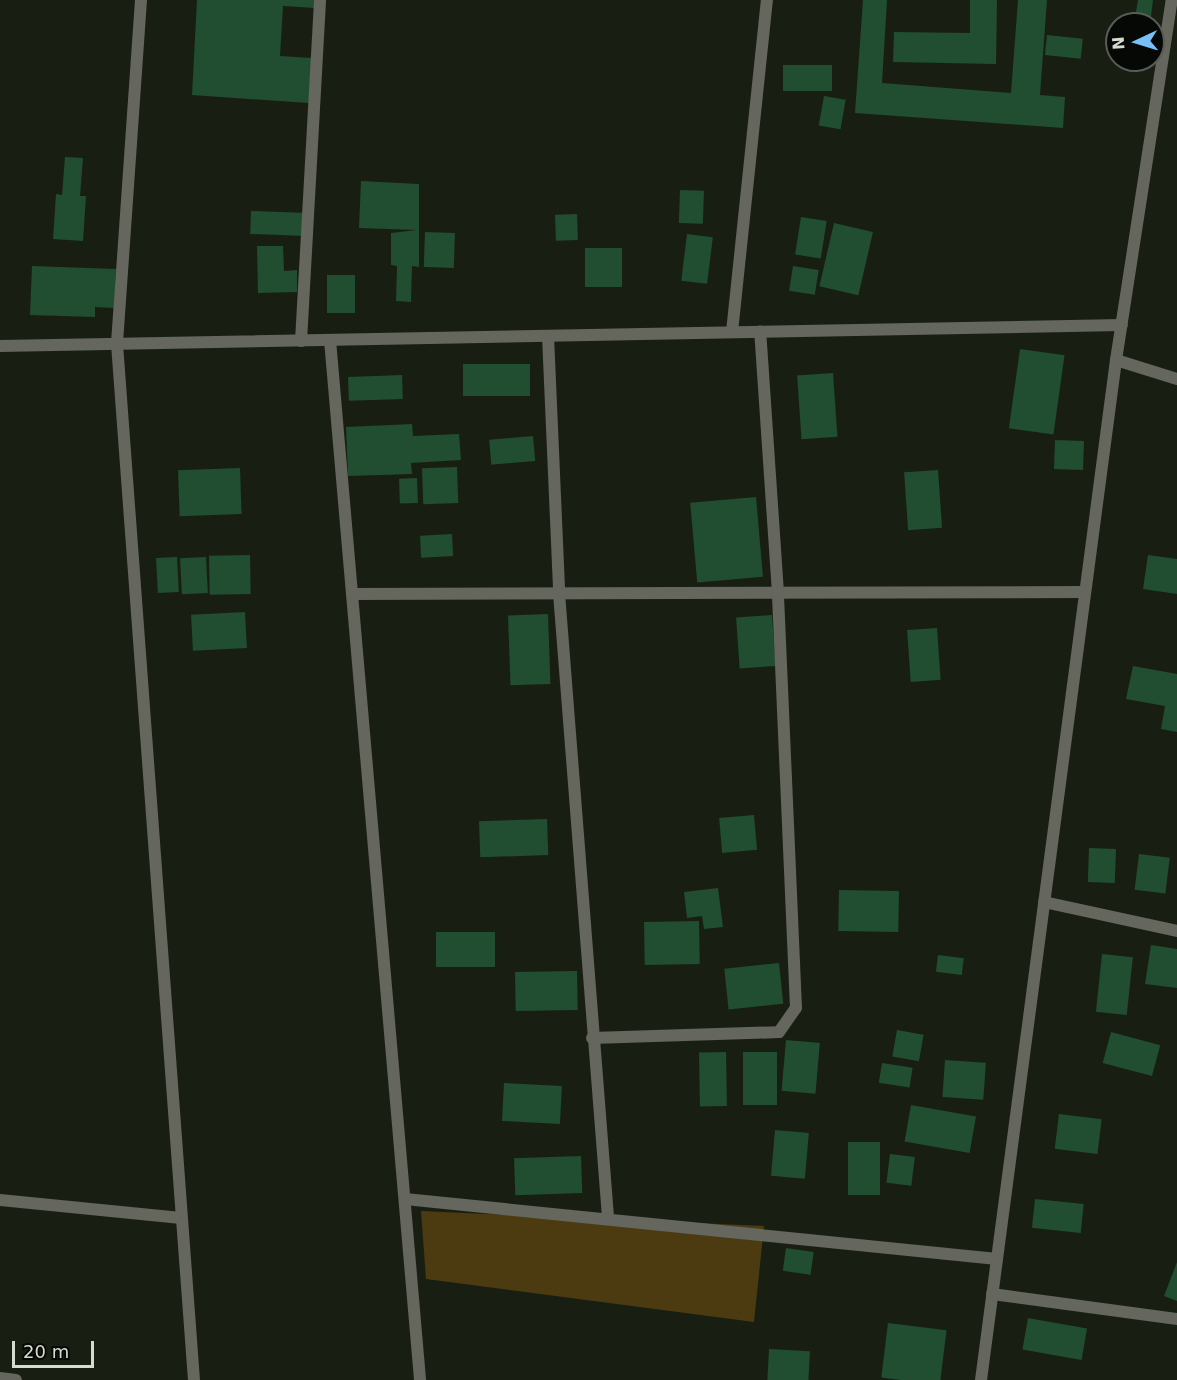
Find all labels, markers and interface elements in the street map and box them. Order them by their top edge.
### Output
north arrow [1105,12,1165,72]
text: N [1109,36,1128,51]
scale bar [15,1329,98,1367]
text: 20 m [23,1341,69,1362]

